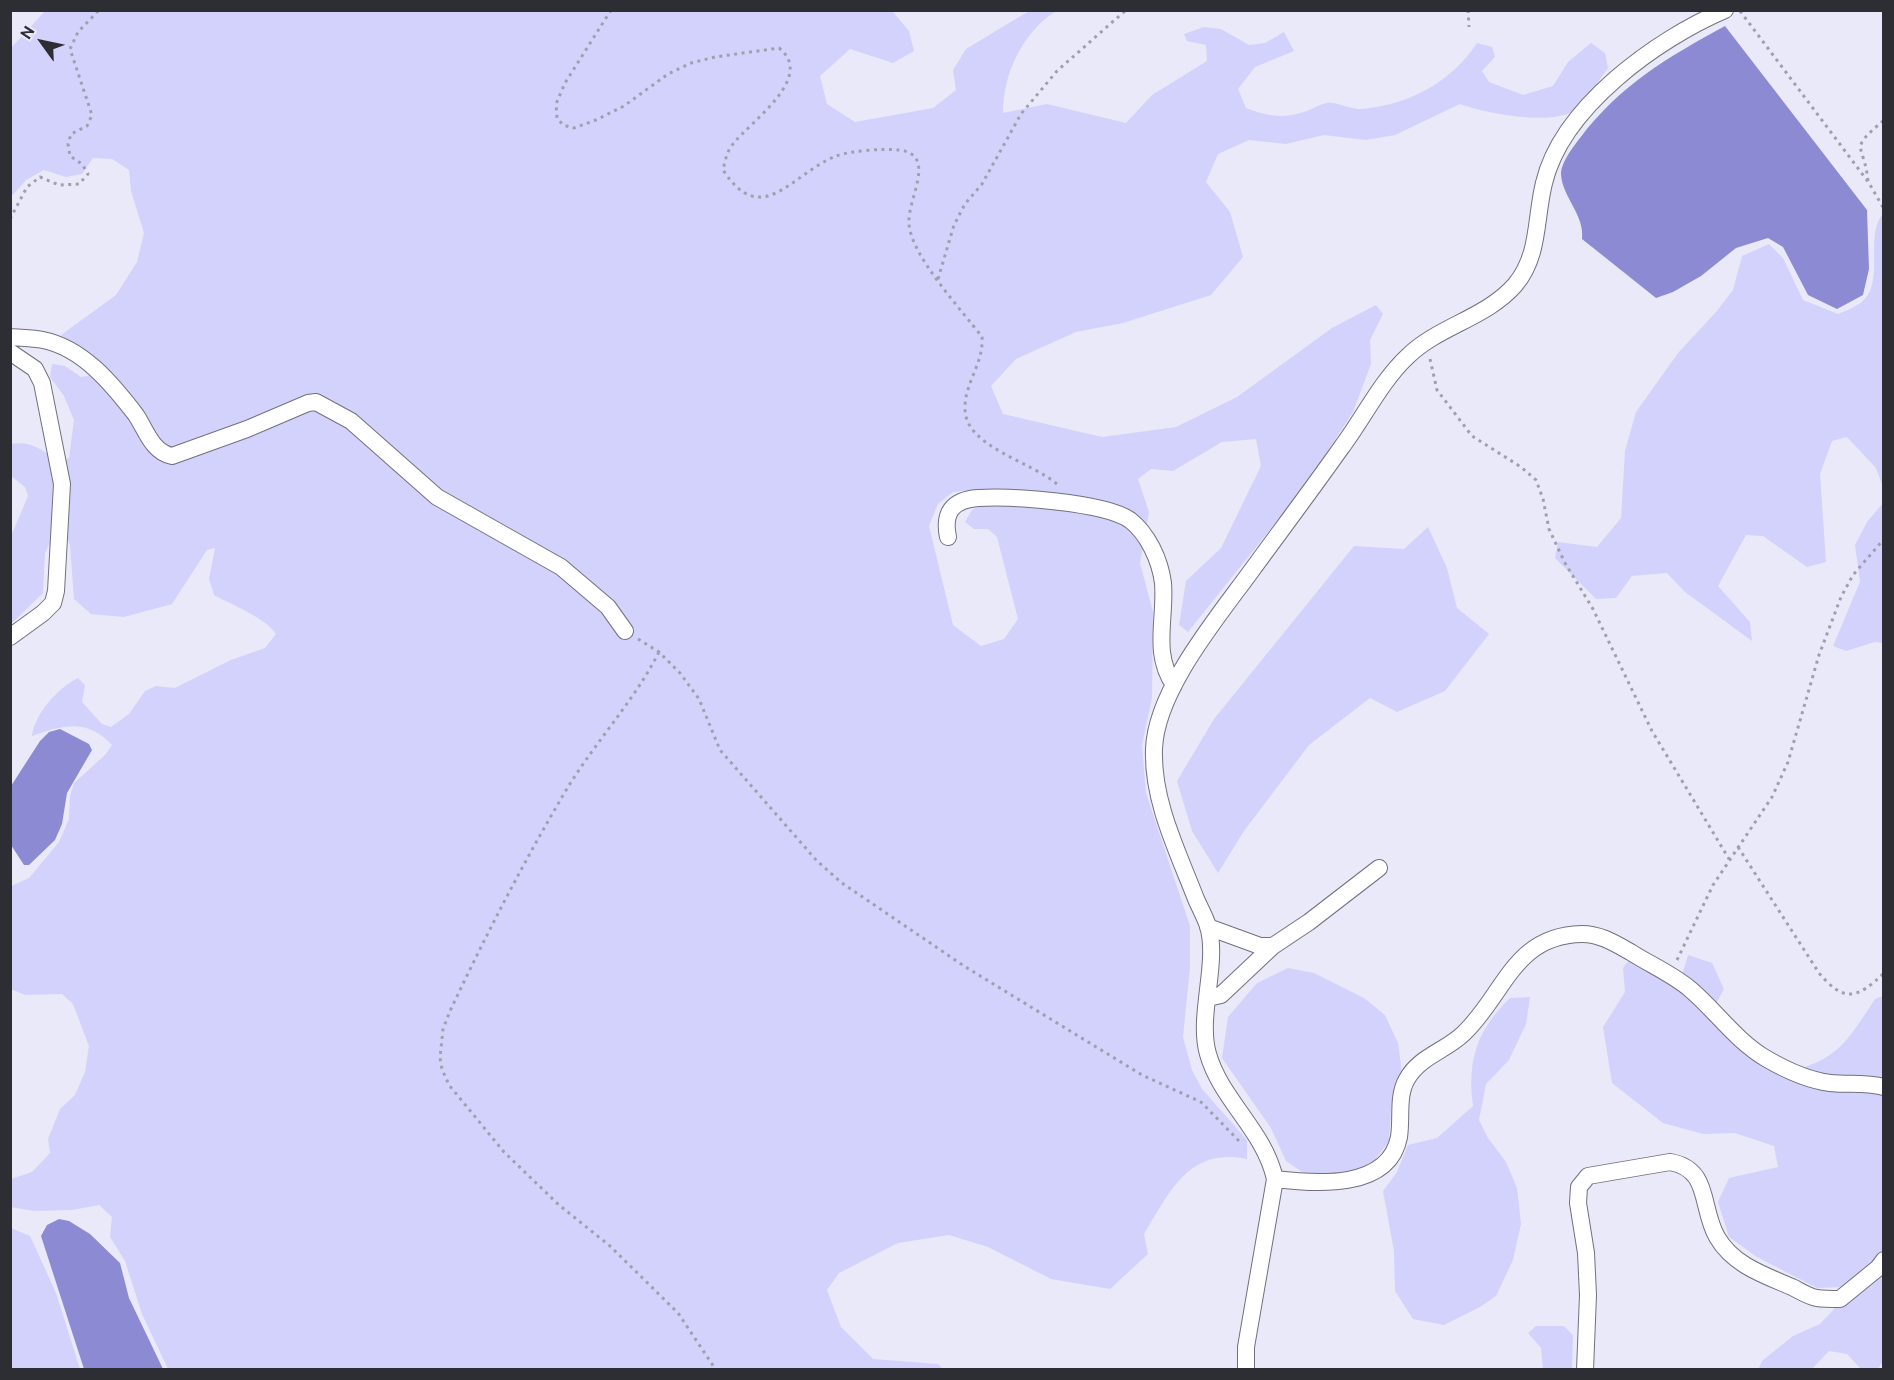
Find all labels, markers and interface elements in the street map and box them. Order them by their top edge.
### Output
north arrow [12,12,72,72]
text: N [16,22,38,42]

